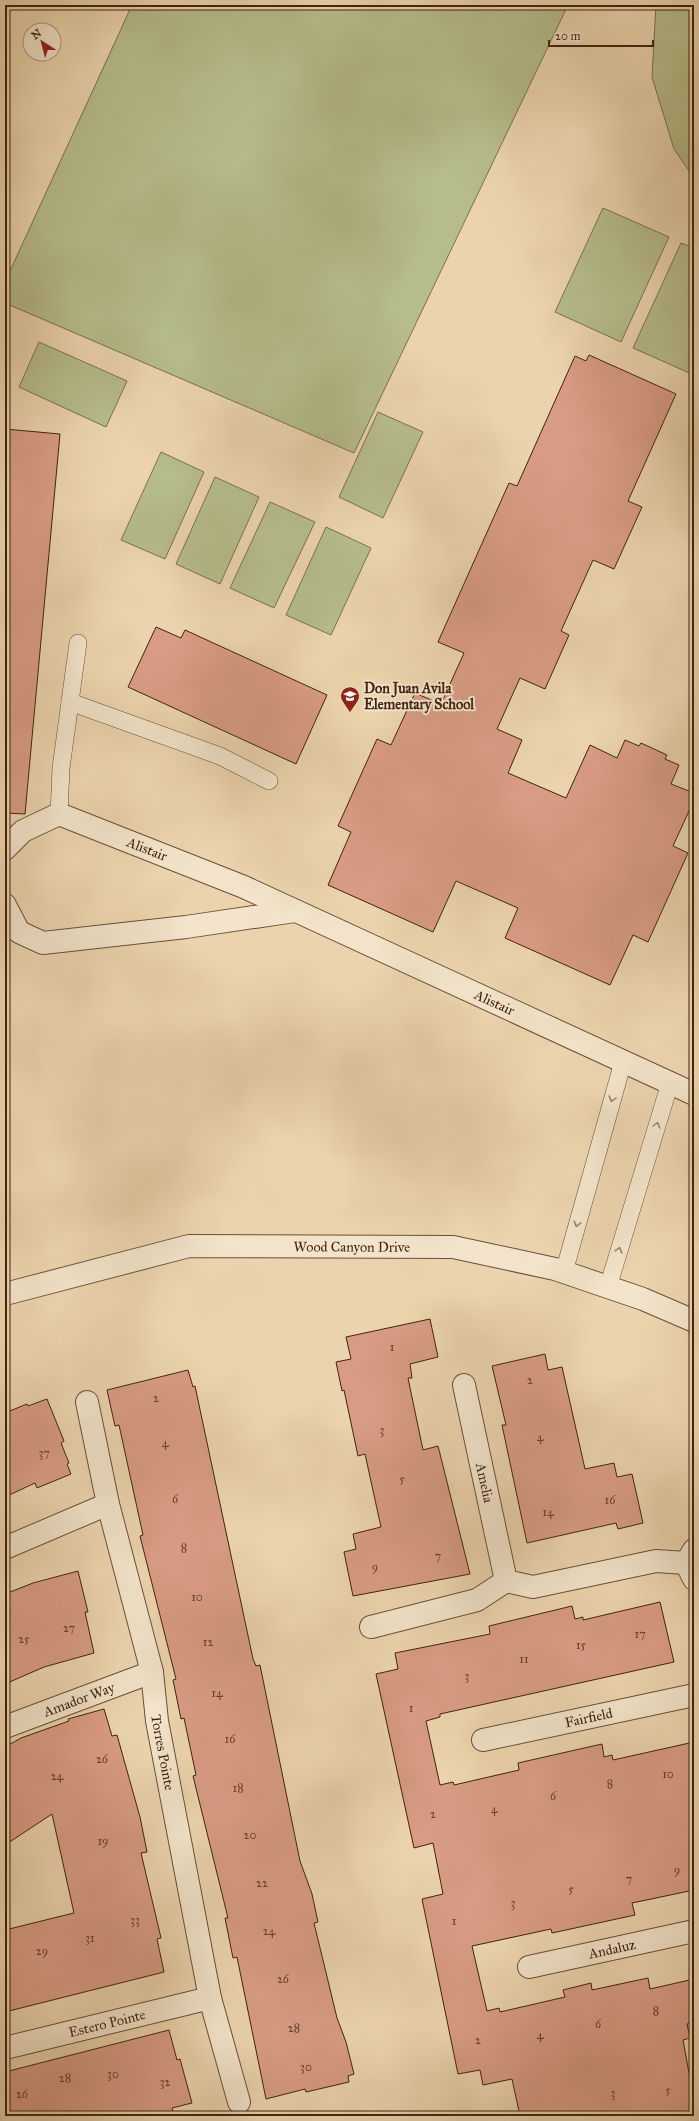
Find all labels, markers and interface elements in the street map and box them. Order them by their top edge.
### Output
north arrow [22,22,62,62]
scale bar [549,22,653,48]
text: N [29,26,45,42]
text: 20 m [555,29,581,43]
place label: Don Juan Avila Elementary School [364,680,475,714]
school or university icon: Don Juan Avila Elementary School [339,685,361,713]
street label: Alistair [123,833,170,865]
street label: Alistair [471,986,518,1020]
one-way arrow [608,1095,617,1102]
one-way arrow [652,1122,661,1129]
one-way arrow [574,1221,582,1228]
street label: Wood Canyon Drive [294,1238,410,1256]
one-way arrow [614,1246,623,1253]
house number: 1 [390,1340,395,1354]
house number: 2 [527,1373,533,1387]
house number: 2 [153,1391,159,1405]
house number: 3 [380,1423,385,1437]
house number: 4 [537,1430,544,1444]
house number: 4 [162,1436,169,1450]
house number: 37 [38,1446,50,1460]
street label: Amelia [472,1460,497,1505]
house number: 5 [399,1472,405,1486]
house number: 6 [172,1492,179,1506]
house number: 16 [605,1493,616,1507]
house number: 14 [542,1505,554,1519]
house number: 8 [181,1541,187,1555]
house number: 7 [435,1549,441,1563]
house number: 9 [372,1560,378,1574]
house number: 10 [191,1590,203,1604]
house number: 27 [63,1621,75,1635]
house number: 17 [634,1627,646,1641]
house number: 25 [18,1632,30,1646]
house number: 12 [203,1635,213,1649]
house number: 15 [576,1638,587,1652]
house number: 11 [519,1652,529,1666]
house number: 3 [465,1669,470,1683]
street label: Amador Way [40,1679,117,1721]
house number: 14 [211,1686,223,1700]
house number: 1 [409,1701,414,1715]
street label: Fairfield [563,1705,614,1731]
street label: Torres Pointe [147,1714,178,1792]
house number: 16 [225,1732,236,1746]
house number: 26 [96,1752,109,1766]
house number: 10 [662,1767,674,1781]
house number: 24 [51,1769,64,1783]
house number: 8 [607,1777,613,1791]
house number: 18 [232,1781,244,1795]
house number: 6 [550,1789,557,1803]
house number: 4 [491,1802,498,1816]
house number: 2 [430,1807,436,1821]
house number: 20 [244,1828,256,1842]
house number: 19 [97,1834,109,1848]
house number: 9 [674,1863,680,1877]
house number: 7 [626,1872,632,1886]
house number: 22 [256,1876,268,1890]
house number: 5 [568,1882,574,1896]
house number: 3 [511,1896,516,1910]
house number: 33 [130,1913,140,1927]
house number: 1 [452,1914,457,1928]
house number: 24 [263,1924,276,1938]
house number: 31 [85,1931,95,1945]
street label: Andaluz [586,1936,638,1963]
house number: 29 [36,1944,48,1958]
house number: 26 [277,1972,290,1986]
house number: 8 [653,2004,659,2018]
street label: Estero Pointe [67,2006,147,2041]
house number: 6 [595,2017,602,2031]
house number: 28 [288,2021,300,2035]
house number: 4 [537,2028,544,2042]
house number: 2 [475,2033,481,2047]
house number: 30 [300,2060,312,2074]
house number: 30 [107,2067,119,2081]
house number: 28 [59,2071,71,2085]
house number: 32 [160,2075,170,2089]
house number: 5 [665,2083,671,2097]
house number: 3 [611,2086,616,2100]
house number: 26 [16,2087,29,2101]

